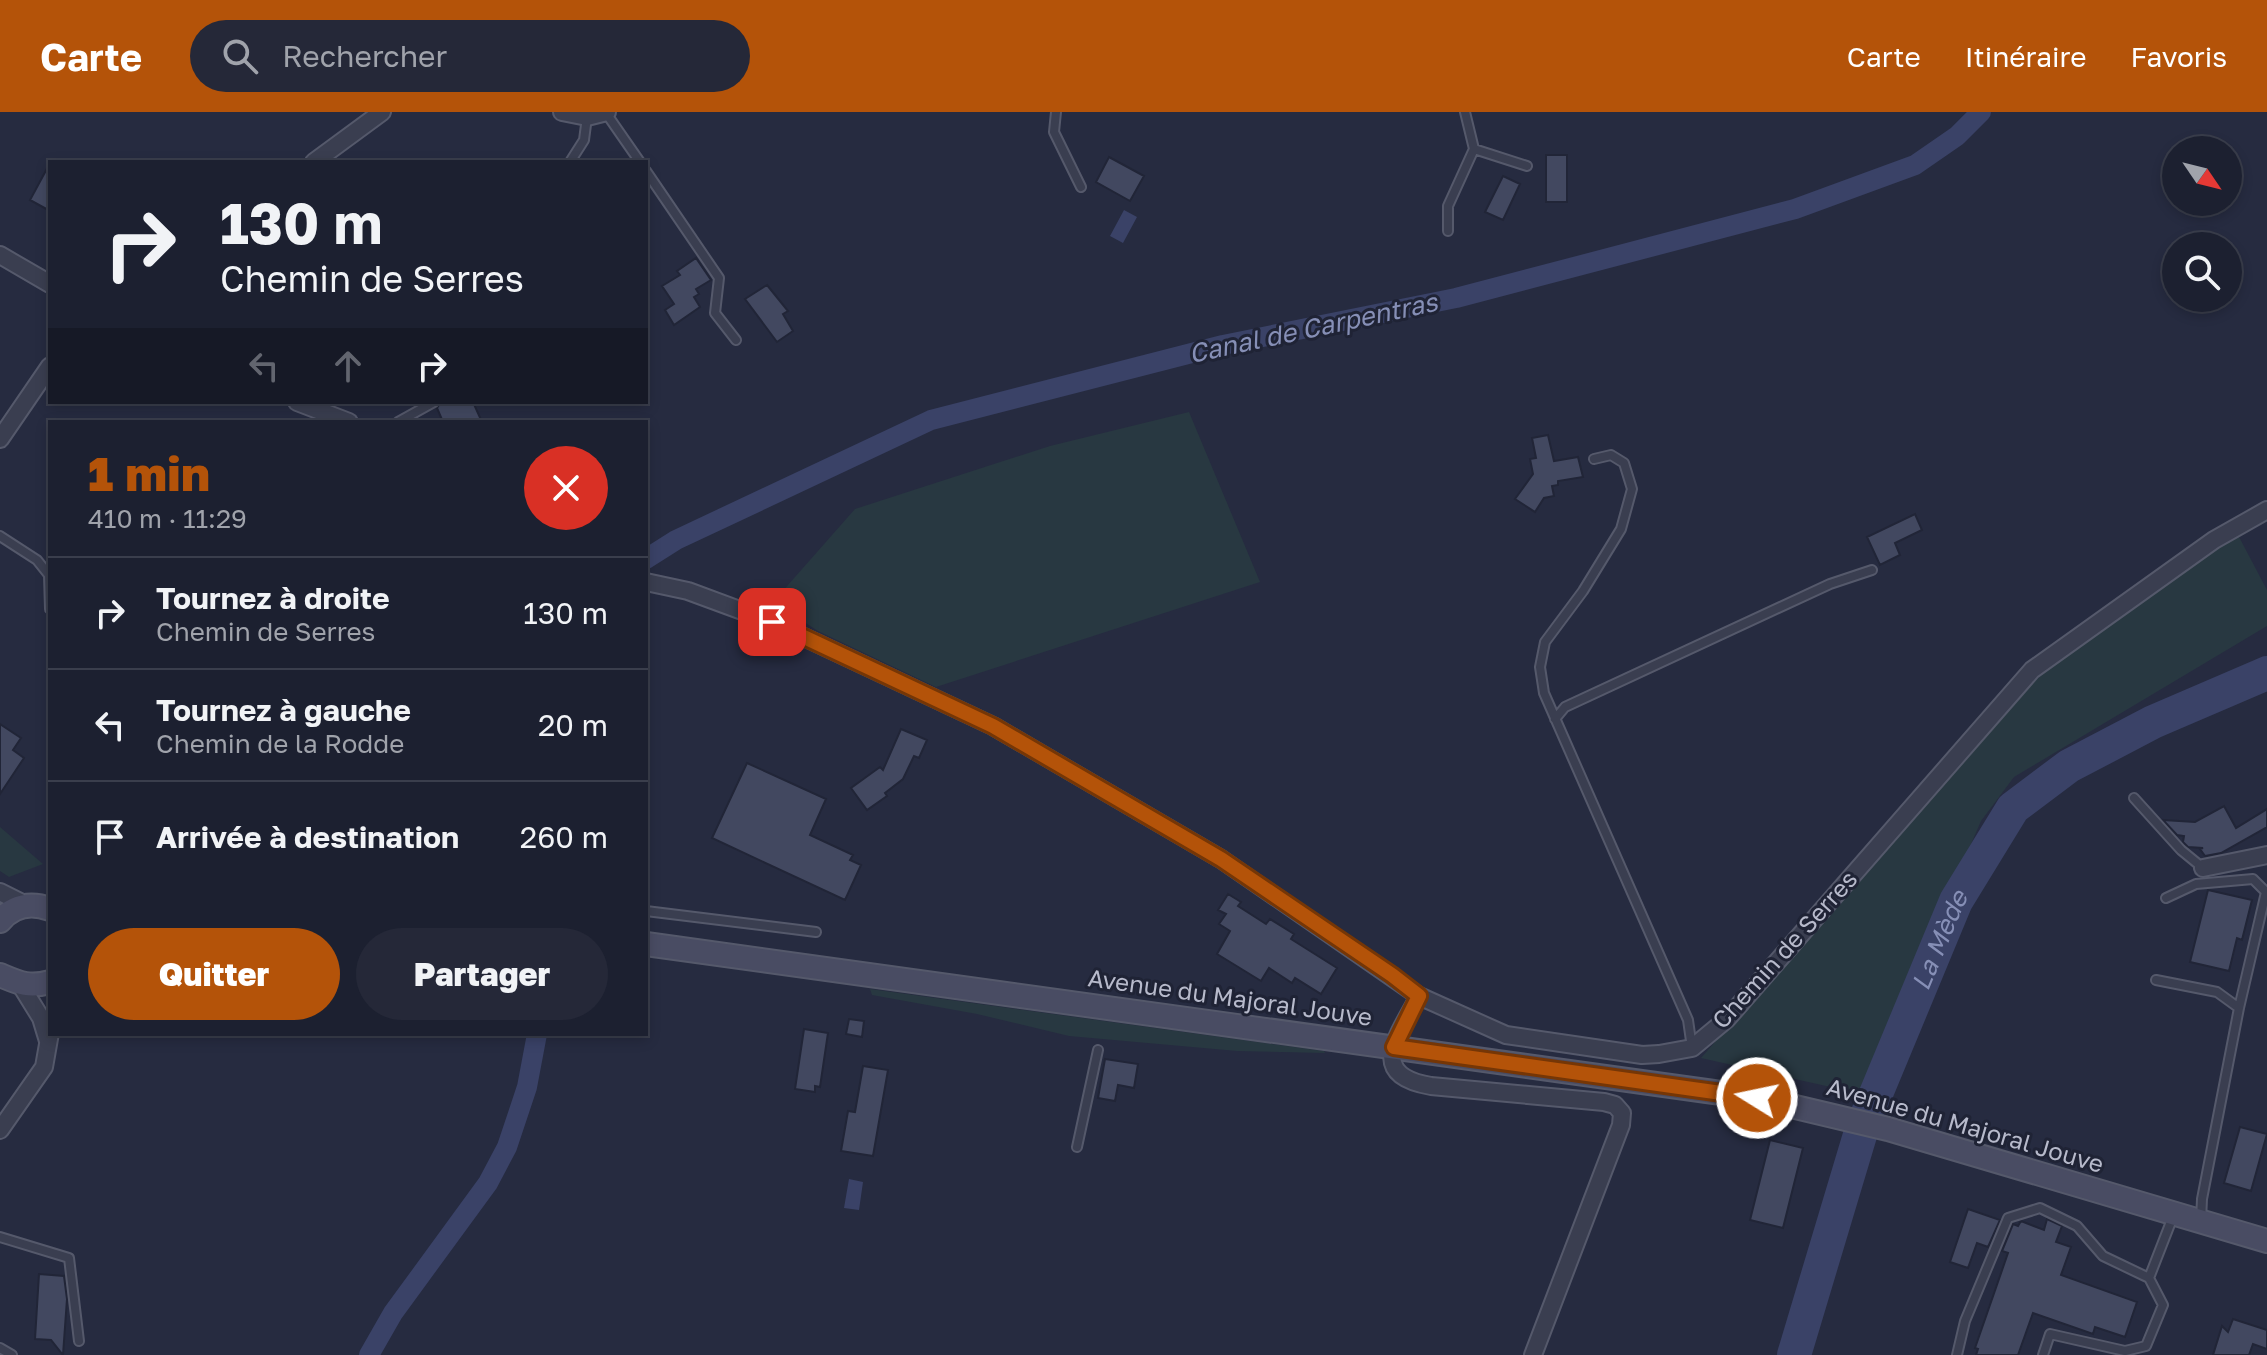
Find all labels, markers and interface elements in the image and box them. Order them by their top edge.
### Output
search box [190,20,750,92]
text: Carte [40,34,142,79]
icon: search [218,34,262,78]
text: Rechercher [282,38,447,74]
text: Carte [1847,40,1921,73]
text: Itinéraire [1965,40,2086,73]
text: Favoris [2130,40,2227,73]
north arrow [2162,136,2242,216]
map controls [2162,136,2242,312]
text: 130 m [220,189,382,256]
icon: right [88,192,192,296]
button: search [2162,232,2242,312]
text: Chemin de Serres [220,257,524,300]
water label: Canal de Carpentras [1186,286,1441,369]
icon: left [242,344,286,388]
icon: ahead [326,344,370,388]
icon: right [410,344,454,388]
text: 1 min [88,444,210,502]
button: close [524,446,608,530]
text: 410 m · 11:29 [88,503,247,534]
text: Tournez à droite [156,580,390,616]
pin [738,588,806,656]
icon: right [88,591,132,635]
text: 130 m [523,595,608,631]
icon: arrive [750,600,794,644]
text: Chemin de Serres [156,616,375,647]
text: Tournez à gauche [156,692,411,728]
icon: left [88,703,132,747]
text: 20 m [538,707,608,743]
text: Chemin de la Rodde [156,728,404,759]
icon: arrive [88,815,132,859]
text: Arrivée à destination [156,819,459,855]
text: 260 m [520,819,608,855]
street label: Chemin de Serres [1705,864,1862,1034]
water label: La Mède [1905,883,1975,995]
button: Quitter [88,928,340,1020]
button: Partager [356,928,608,1020]
street label: Avenue du Majoral Jouve [1086,962,1374,1031]
position arrow [1715,1056,1799,1140]
street label: Avenue du Majoral Jouve [1824,1071,2107,1178]

